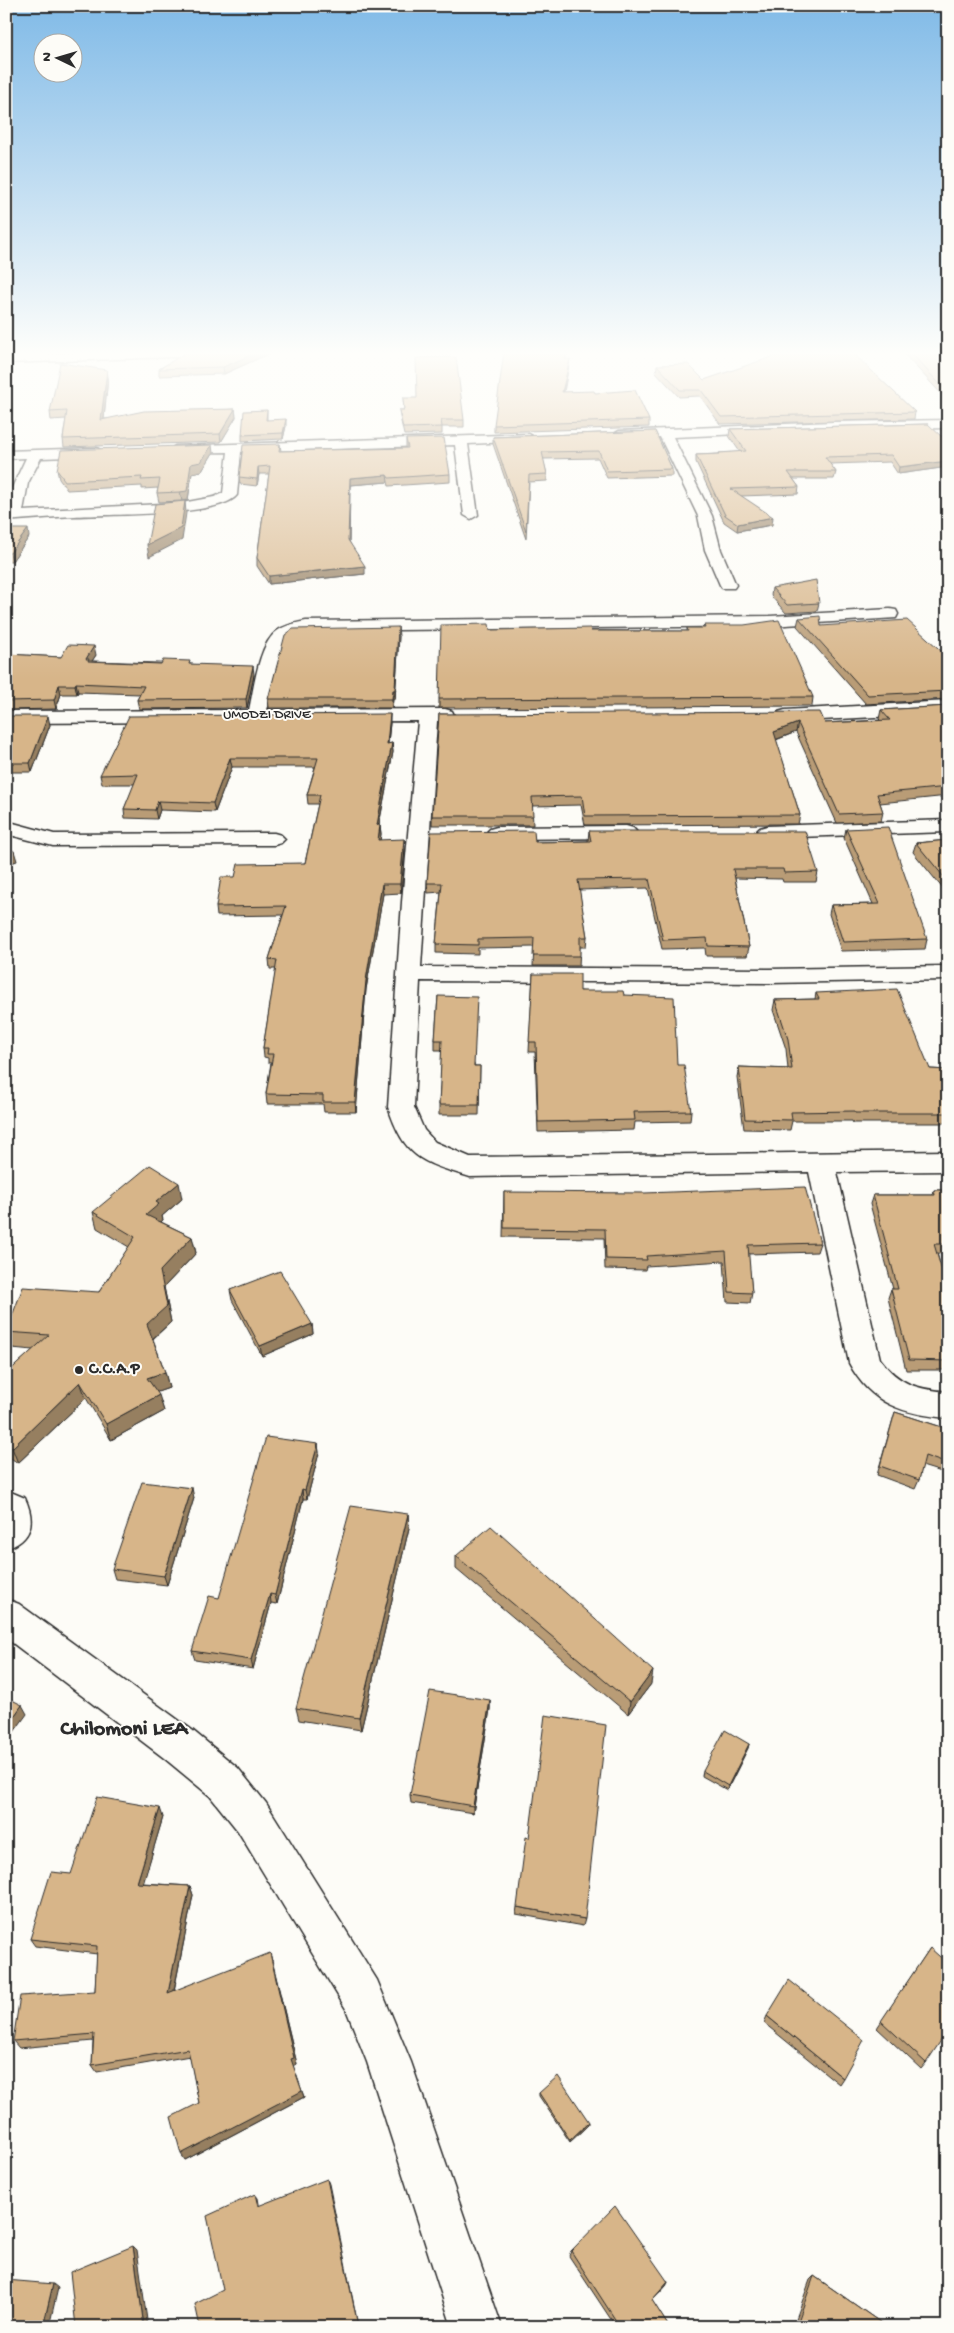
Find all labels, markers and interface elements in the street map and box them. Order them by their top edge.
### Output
north arrow [32,32,82,82]
text: N [39,52,56,62]
street label: UMODZI DRIVE [223,707,312,724]
place label: C.C.A.P [88,1361,141,1380]
marker: C.C.A.P [73,1364,85,1376]
district label: Chilomoni LEA [60,1717,190,1743]

